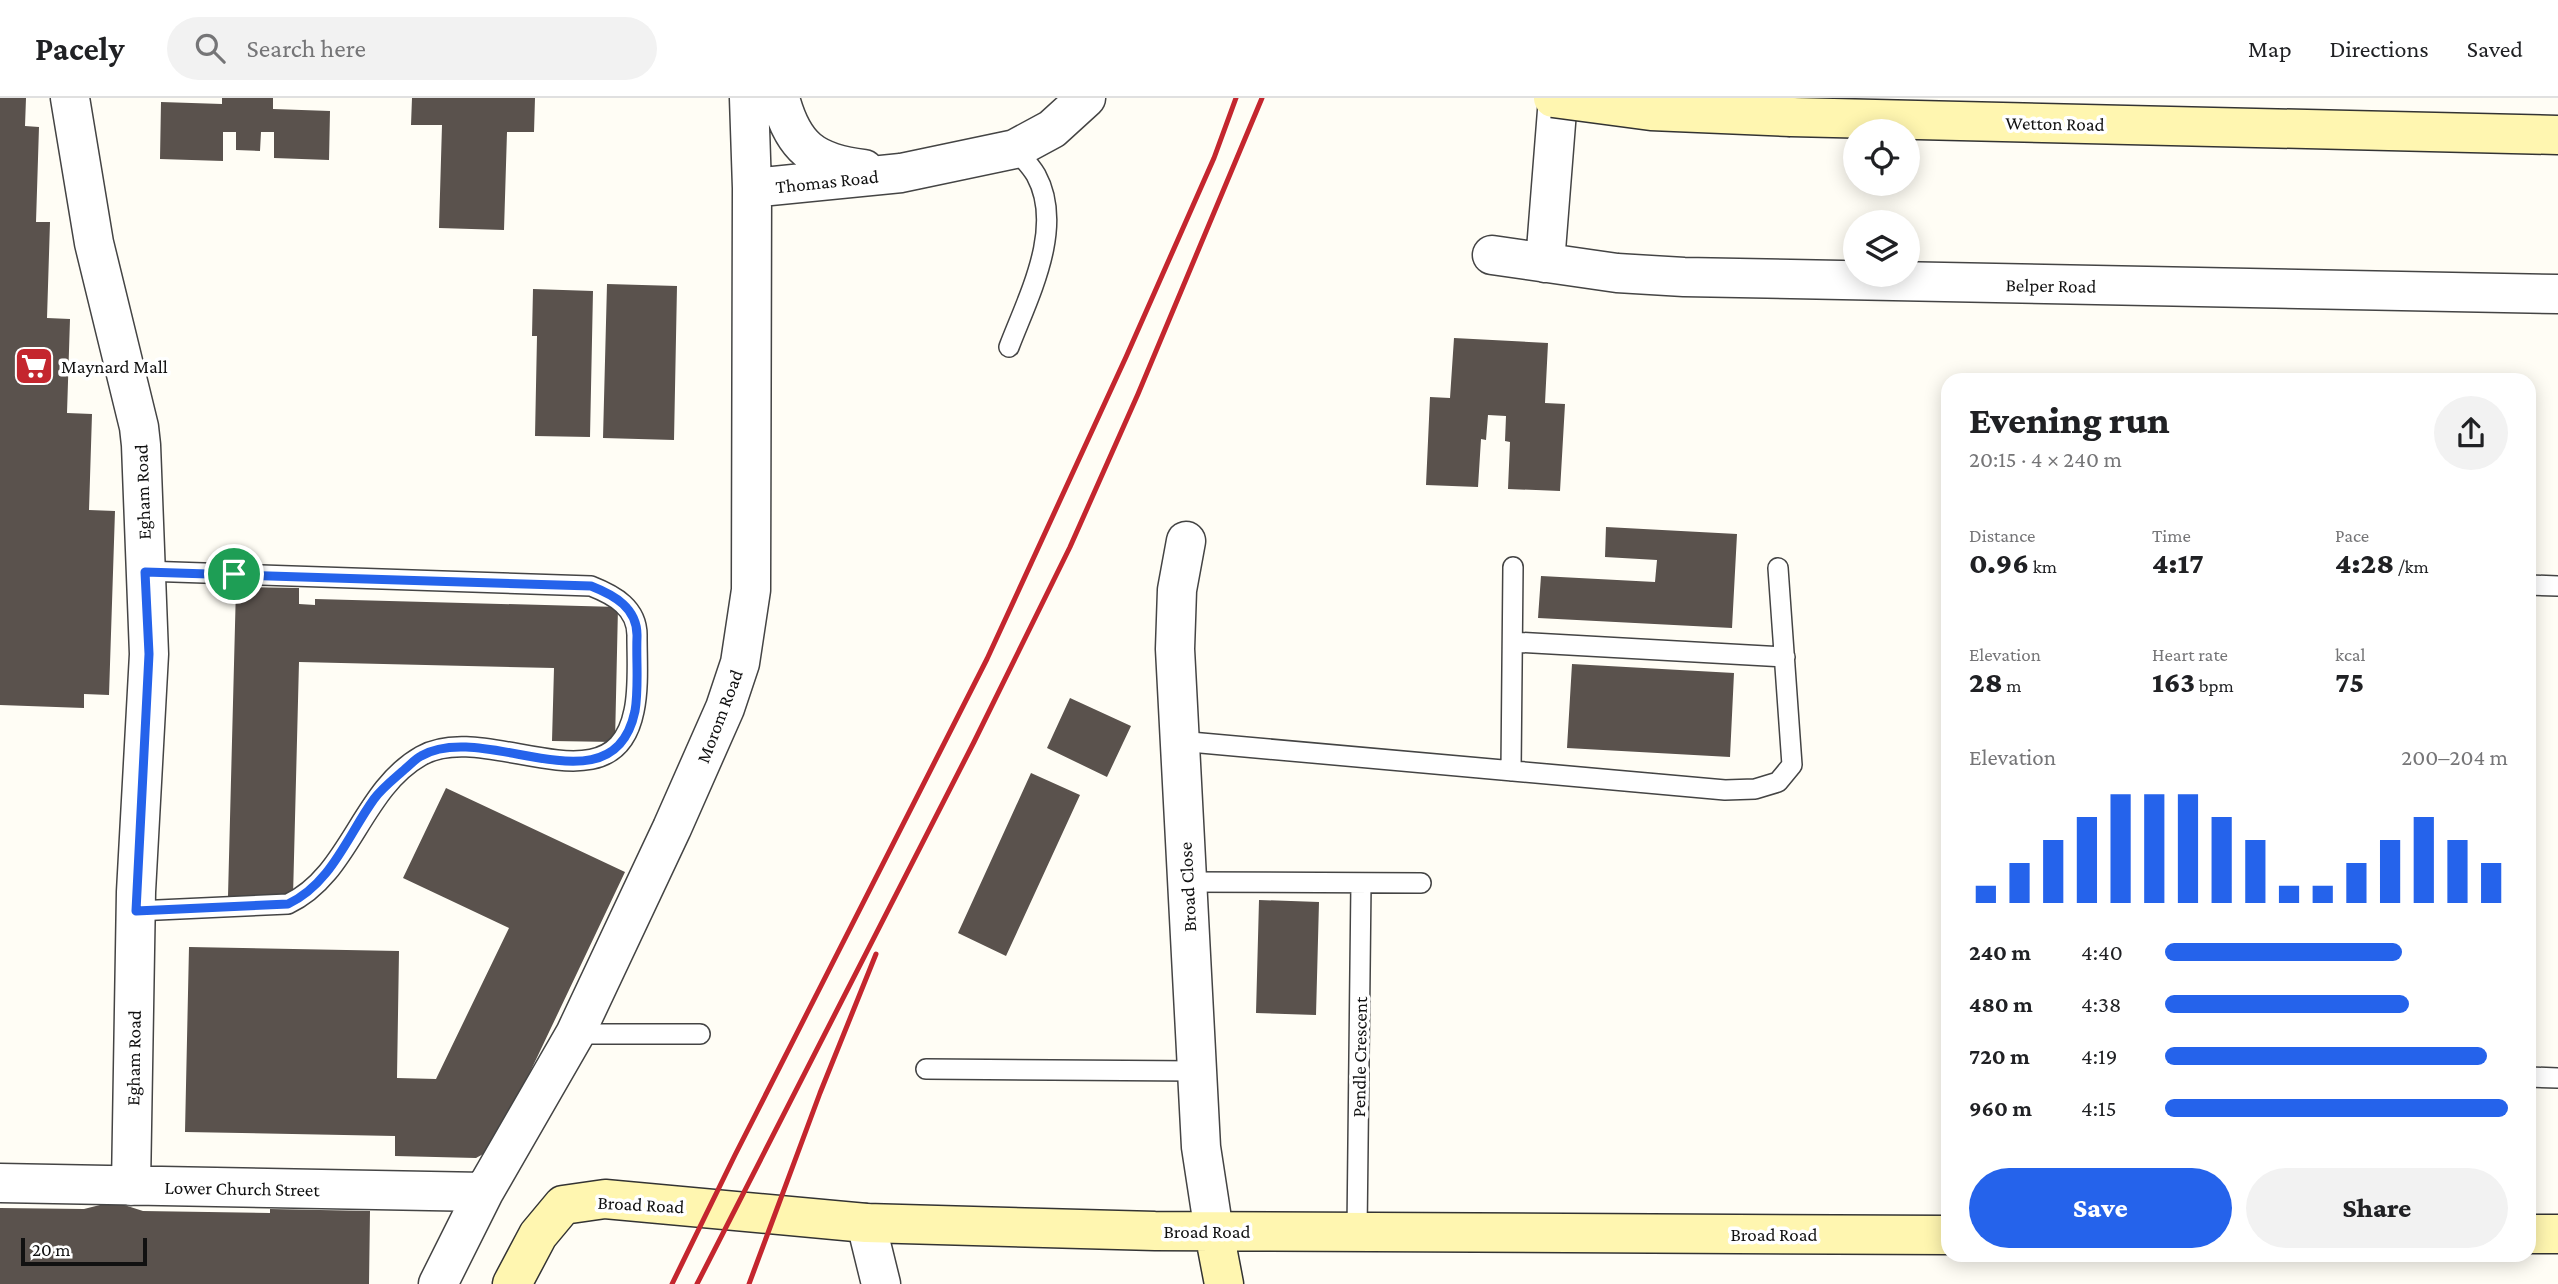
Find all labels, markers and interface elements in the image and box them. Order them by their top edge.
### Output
search box [167,17,657,80]
icon: search [191,29,229,67]
text: Pacely [35,30,125,67]
text: Search here [247,34,366,63]
text: Map [2248,35,2292,62]
text: Directions [2330,35,2429,62]
text: Saved [2467,35,2523,62]
street label: Wetton Road [2005,112,2105,135]
map controls [1843,119,1920,287]
button: locate [1843,119,1920,196]
street label: Thomas Road [774,166,880,197]
button: layers [1843,210,1920,287]
street label: Belper Road [2005,274,2097,297]
supermarket icon: Maynard Mall [13,345,55,387]
place label: Maynard Mall [61,356,168,377]
button: share [2434,396,2508,470]
text: Evening run [1969,399,2170,441]
street label: Egham Road [130,444,155,540]
text: 20:15 · 4 × 240 m [1969,446,2122,472]
text: Distance [1969,525,2035,546]
text: Time [2152,525,2191,546]
text: Pace [2335,525,2369,546]
pin [204,544,264,604]
text: 0.96 [1969,546,2029,579]
text: 4:17 [2152,546,2204,579]
text: 4:28 [2335,546,2394,579]
icon: arrive [215,555,253,593]
text: km [2029,556,2057,577]
text: /km [2394,556,2429,577]
text: Elevation [1969,644,2041,665]
text: Heart rate [2152,644,2228,665]
text: kcal [2335,644,2366,665]
text: 28 [1969,665,2003,698]
text: 163 [2152,665,2195,698]
text: 75 [2335,665,2364,698]
street label: Morom Road [692,667,747,766]
text: m [2003,675,2022,696]
text: bpm [2195,675,2234,696]
text: Elevation [1969,744,2056,770]
text: 200–204 m [2401,744,2508,770]
street label: Broad Close [1175,842,1200,932]
text: 240 m [1969,939,2031,965]
text: 4:40 [2081,939,2123,965]
text: 480 m [1969,991,2033,1017]
text: 4:38 [2081,991,2121,1017]
street label: Pendle Crescent [1348,996,1371,1117]
street label: Egham Road [122,1010,145,1106]
text: 720 m [1969,1043,2030,1069]
text: 4:19 [2081,1043,2117,1069]
text: 960 m [1969,1095,2032,1121]
text: 4:15 [2081,1095,2117,1121]
button: Save [1969,1168,2232,1248]
button: Share [2246,1168,2508,1248]
street label: Lower Church Street [164,1177,320,1200]
street label: Broad Road [597,1192,685,1217]
street label: Broad Road [1163,1221,1251,1242]
street label: Broad Road [1730,1224,1818,1245]
scale bar [21,1235,147,1267]
text: 20 m [32,1239,71,1260]

